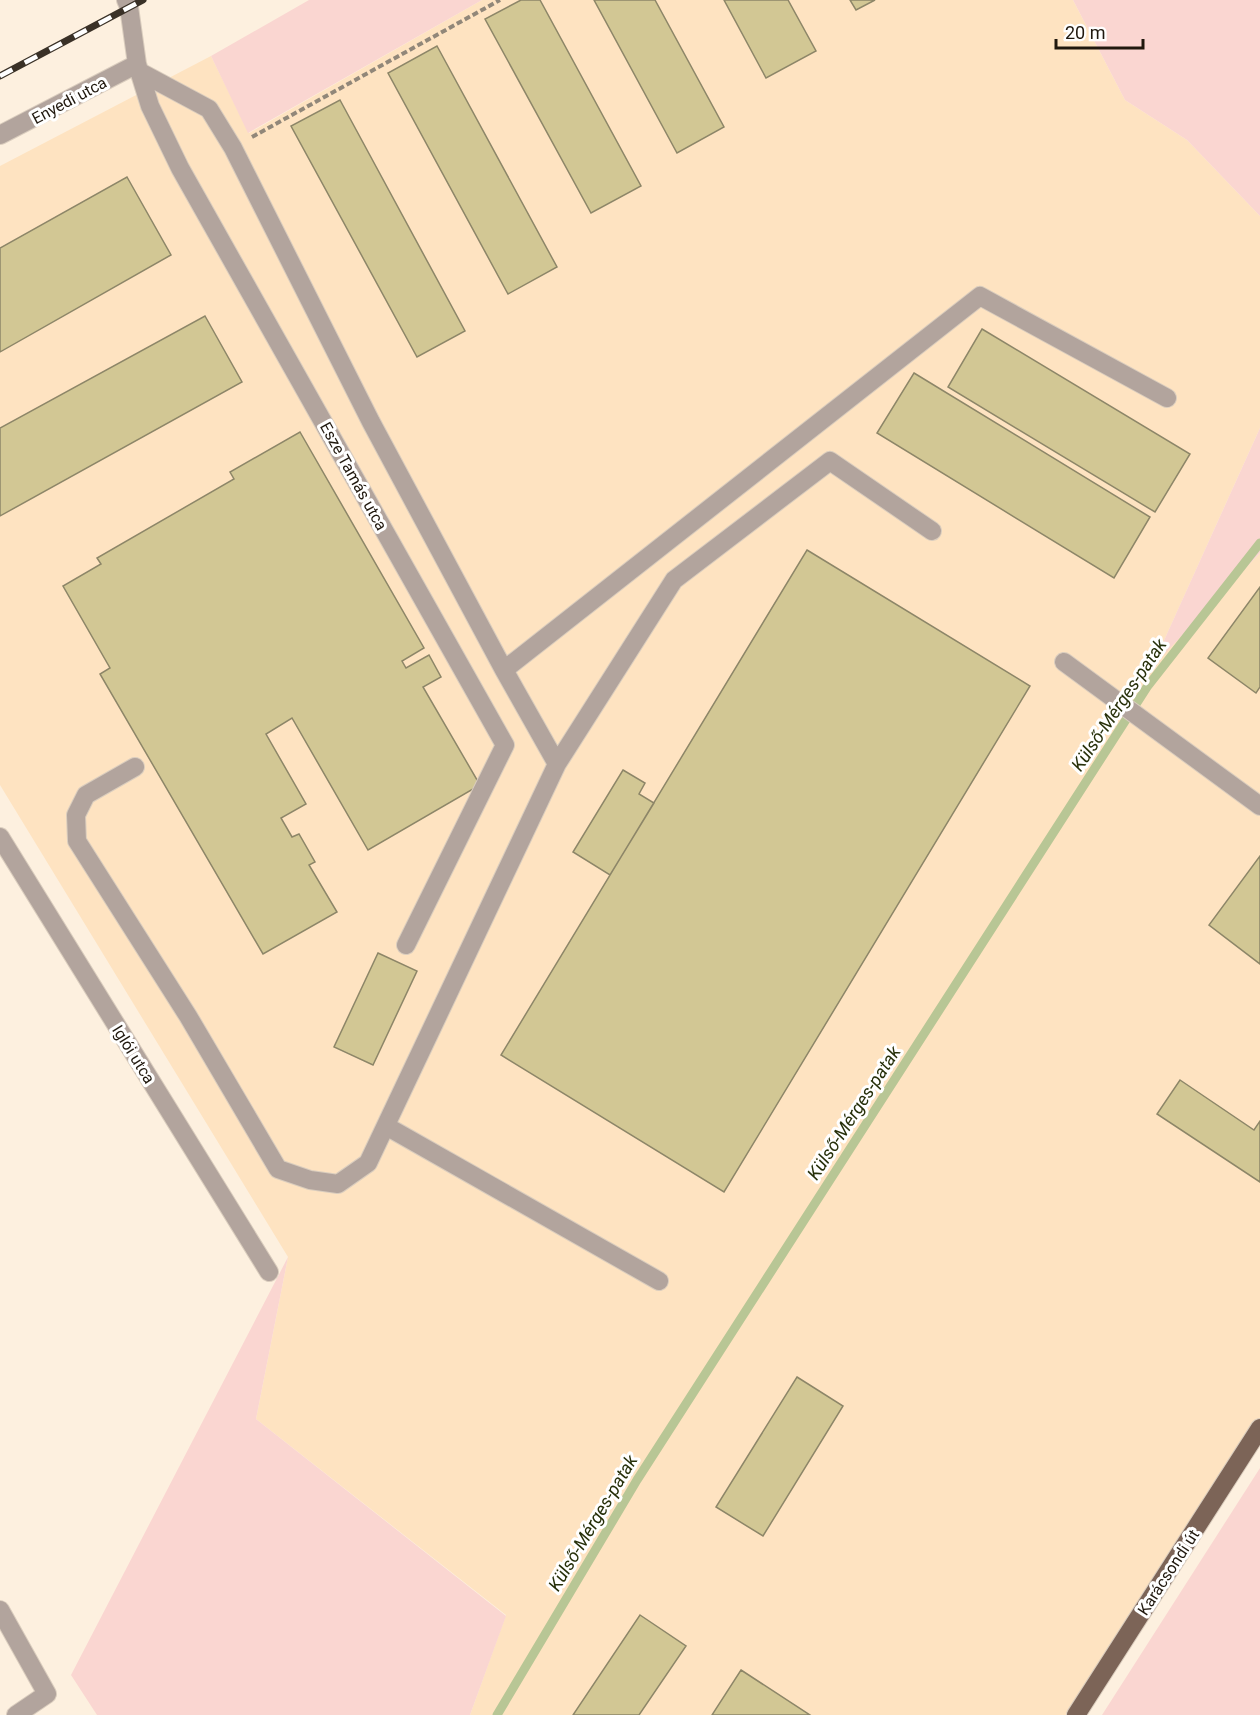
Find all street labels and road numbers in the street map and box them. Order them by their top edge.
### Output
street label: Enyedi utca [29,73,110,128]
street label: Esze Tamás utca [316,419,391,534]
street label: Iglói utca [108,1022,159,1087]
street label: Karácsondi út [1134,1526,1203,1619]

